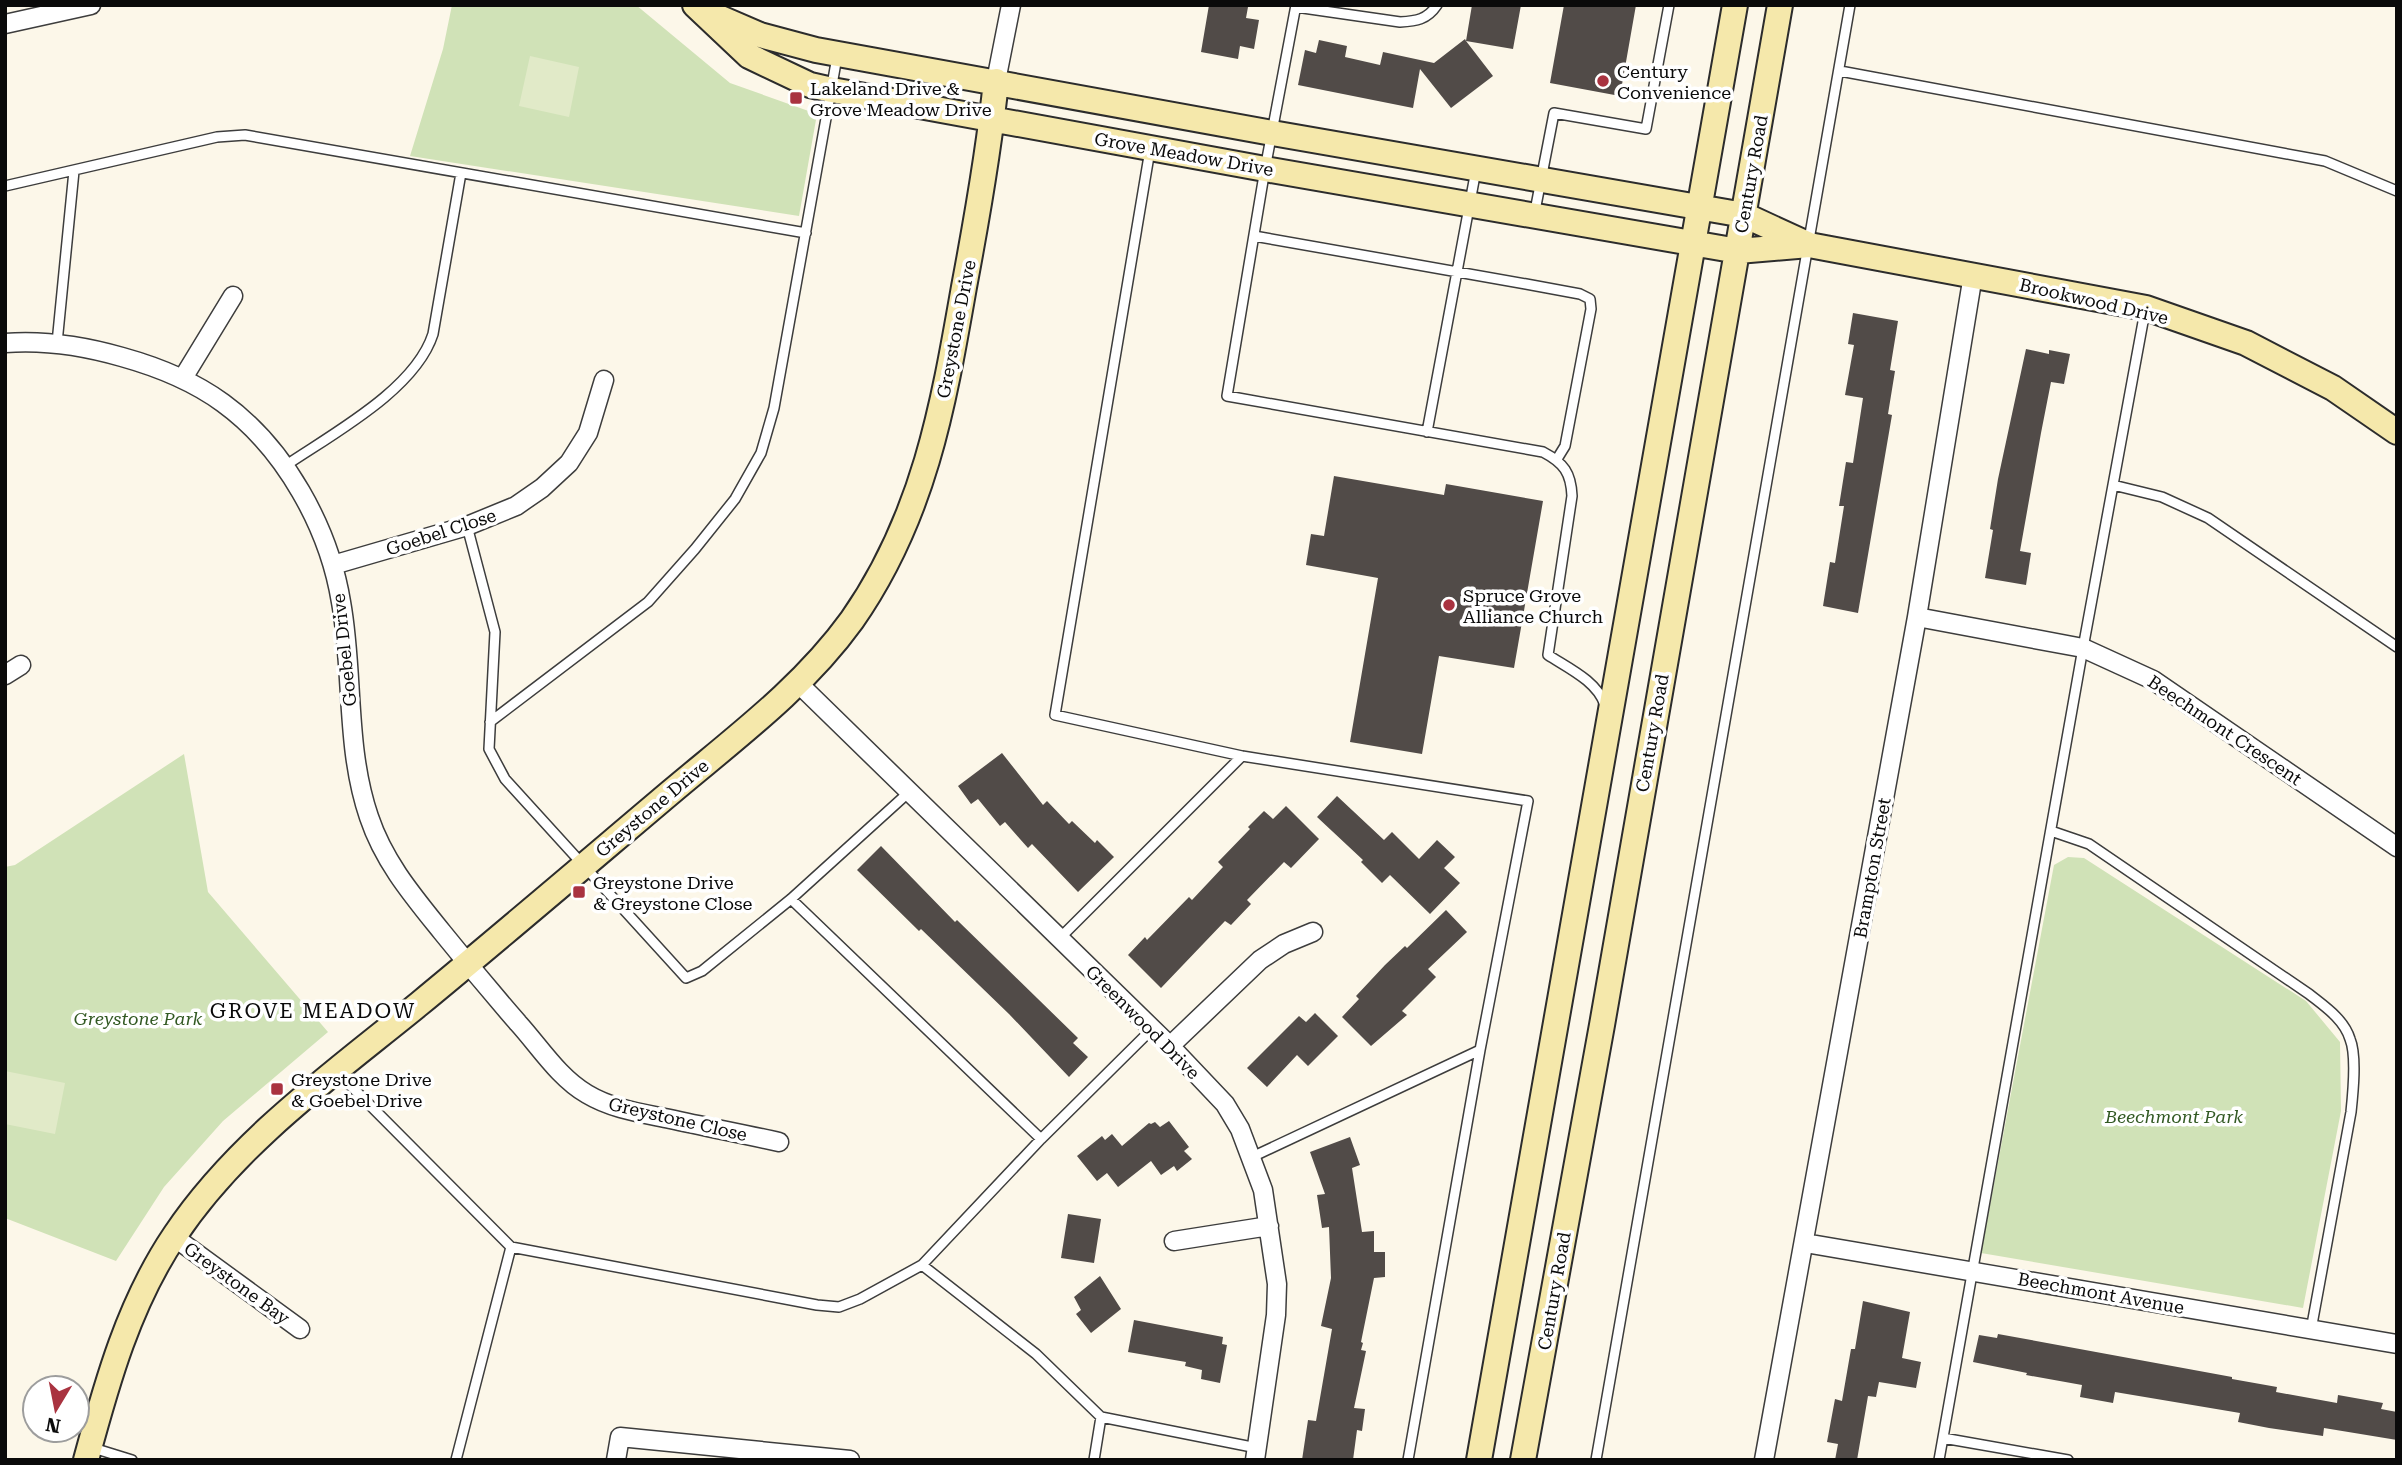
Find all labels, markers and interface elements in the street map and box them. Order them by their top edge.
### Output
place label: Century Convenience [1617,61,1731,103]
marker: Century Convenience [1595,73,1611,89]
place label: Lakeland Drive & Grove Meadow Drive [810,78,992,120]
marker: Lakeland Drive & Grove Meadow Drive [788,90,804,106]
street label: Century Road [1730,113,1772,235]
street label: Grove Meadow Drive [1093,128,1275,180]
street label: Greystone Drive [932,258,980,400]
street label: Brookwood Drive [2017,274,2171,328]
street label: Goebel Close [383,504,499,560]
place label: Spruce Grove Alliance Church [1463,585,1603,627]
street label: Goebel Drive [328,592,360,708]
marker: Spruce Grove Alliance Church [1441,597,1457,613]
street label: Beechmont Crescent [2144,671,2306,789]
street label: Century Road [1631,672,1673,794]
street label: Greystone Drive [591,755,713,861]
street label: Brampton Street [1849,796,1895,940]
place label: Greystone Drive & Greystone Close [593,872,753,914]
marker: Greystone Drive & Greystone Close [571,884,587,900]
street label: Greenwood Drive [1082,961,1204,1083]
district label: GROVE MEADOW [210,999,416,1023]
park label: Greystone Park [74,1008,203,1029]
place label: Greystone Drive & Goebel Drive [291,1069,432,1111]
marker: Greystone Drive & Goebel Drive [269,1081,285,1097]
street label: Greystone Close [607,1093,749,1145]
park label: Beechmont Park [2104,1106,2243,1127]
street label: Century Road [1533,1230,1575,1352]
street label: Greystone Bay [180,1238,294,1329]
street label: Beechmont Avenue [2016,1268,2186,1318]
north arrow [21,1374,91,1444]
text: N [44,1413,62,1438]

